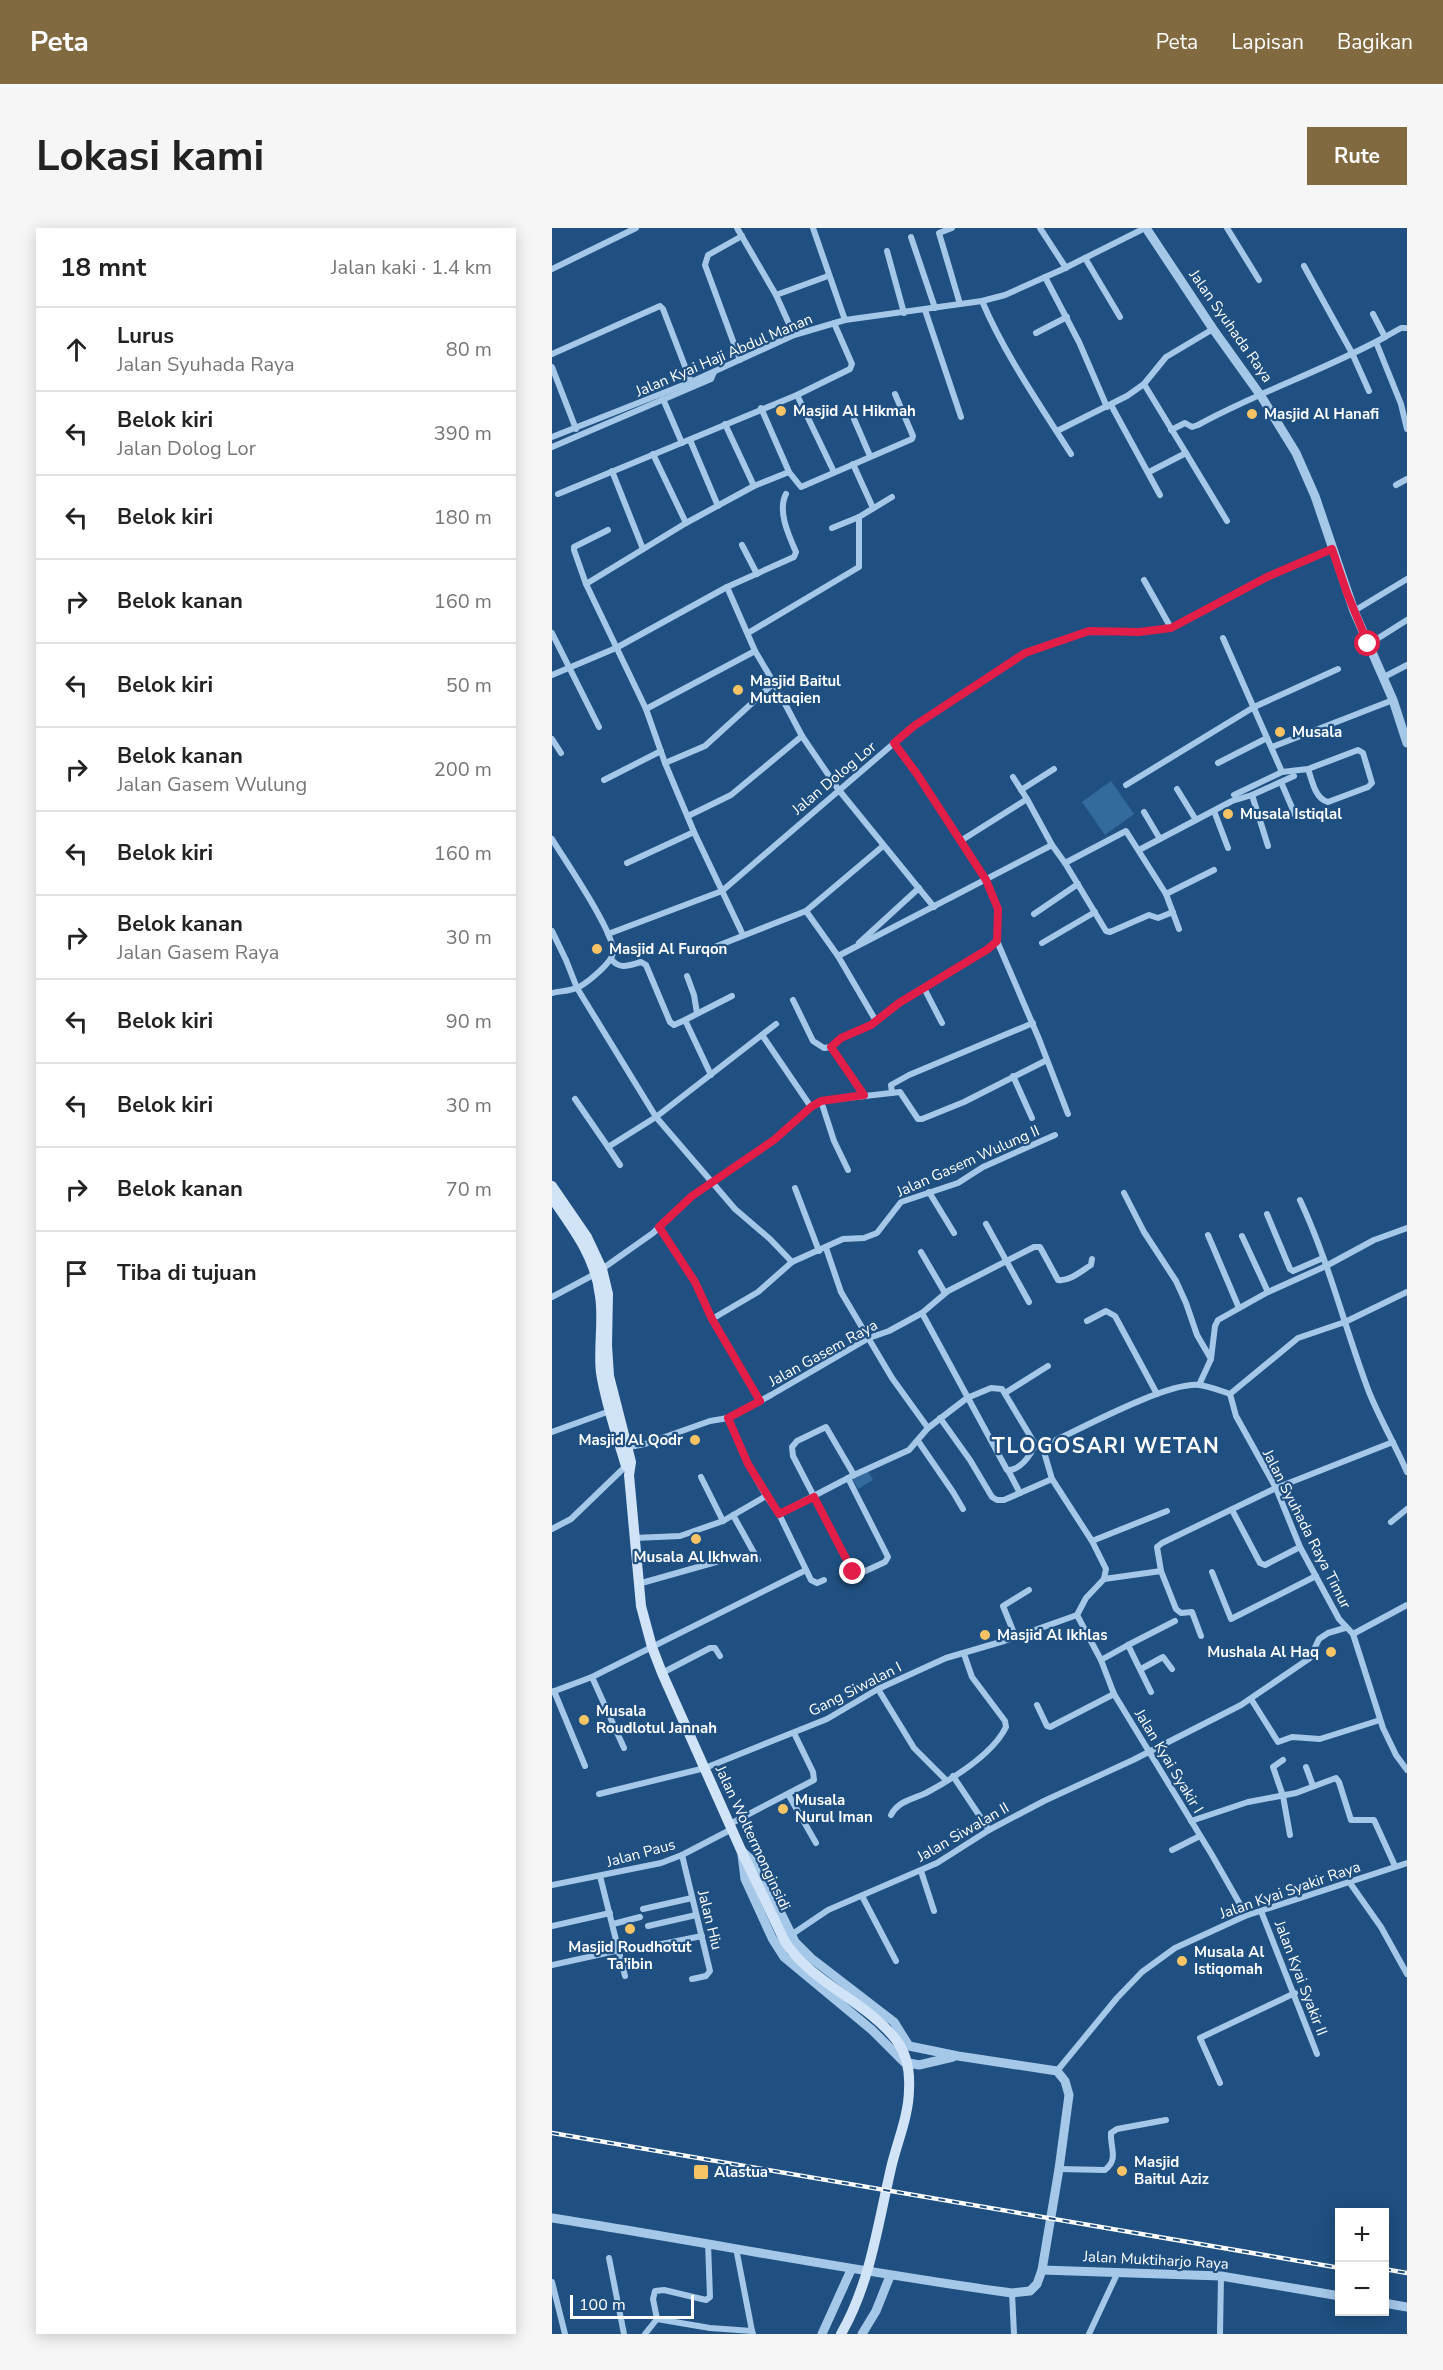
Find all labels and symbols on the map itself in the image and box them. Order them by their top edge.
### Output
street label: Jalan Syuhada Raya [1184,265,1277,386]
street label: Jalan Kyai Haji Abdul Manan [631,309,816,402]
place label: Masjid Al Hikmah [793,401,916,421]
marker: Masjid Al Hikmah [774,404,788,418]
place label: Masjid Al Hanafi [1264,404,1379,424]
marker: Masjid Al Hanafi [1245,407,1259,421]
route start [1354,630,1380,656]
place label: Masjid Baitul Muttaqien [750,671,841,708]
marker: Masjid Baitul Muttaqien [731,683,745,697]
place label: Musala [1292,722,1342,742]
marker: Musala [1273,725,1287,739]
street label: Jalan Dolog Lor [787,736,881,820]
place label: Musala Istiqlal [1240,804,1342,824]
marker: Musala Istiqlal [1221,807,1235,821]
place label: Masjid Al Furqon [609,939,727,959]
marker: Masjid Al Furqon [590,942,604,956]
street label: Jalan Gasem Wulung II [893,1121,1042,1202]
street label: Jalan Gasem Raya [764,1315,881,1392]
place label: Masjid Al Qodr [578,1430,683,1450]
district label: TLOGOSARI WETAN [992,1432,1220,1460]
marker: Masjid Al Qodr [688,1433,702,1447]
street label: Jalan Syuhada Raya Timur [1258,1445,1356,1613]
marker: Musala Al Ikhwan [689,1532,703,1546]
place label: Musala Al Ikhwan [634,1547,758,1567]
route end [839,1558,865,1584]
place label: Masjid Al Ikhlas [997,1625,1108,1645]
marker: Masjid Al Ikhlas [978,1628,992,1642]
place label: Mushala Al Haq [1207,1642,1319,1662]
marker: Mushala Al Haq [1324,1645,1338,1659]
street label: Gang Siwalan I [805,1657,905,1721]
place label: Musala Roudlotul Jannah [596,1701,717,1738]
street label: Jalan Kyai Syakir I [1130,1704,1208,1817]
marker: Musala Roudlotul Jannah [577,1713,591,1727]
street label: Jalan Woltermonginsidi [710,1761,795,1914]
place label: Musala Nurul Iman [795,1790,873,1827]
street label: Jalan Siwalan II [912,1798,1013,1867]
marker: Musala Nurul Iman [776,1802,790,1816]
street label: Jalan Paus [603,1834,678,1872]
street label: Jalan Kyai Syakir Raya [1216,1857,1363,1924]
street label: Jalan Hiu [693,1887,727,1952]
street label: Jalan Kyai Syakir II [1269,1917,1332,2038]
marker: Masjid Roudhotut Ta'ibin [623,1922,637,1936]
place label: Masjid Roudhotut Ta'ibin [568,1937,692,1974]
place label: Musala Al Istiqomah [1194,1942,1264,1979]
marker: Musala Al Istiqomah [1175,1954,1189,1968]
place label: Masjid Baitul Aziz [1134,2152,1209,2189]
place label: Alastua [714,2162,768,2182]
marker: Alastua [692,2163,710,2181]
marker: Masjid Baitul Aziz [1115,2164,1129,2178]
street label: Jalan Muktiharjo Raya [1082,2246,1229,2274]
scale bar [570,2292,694,2320]

